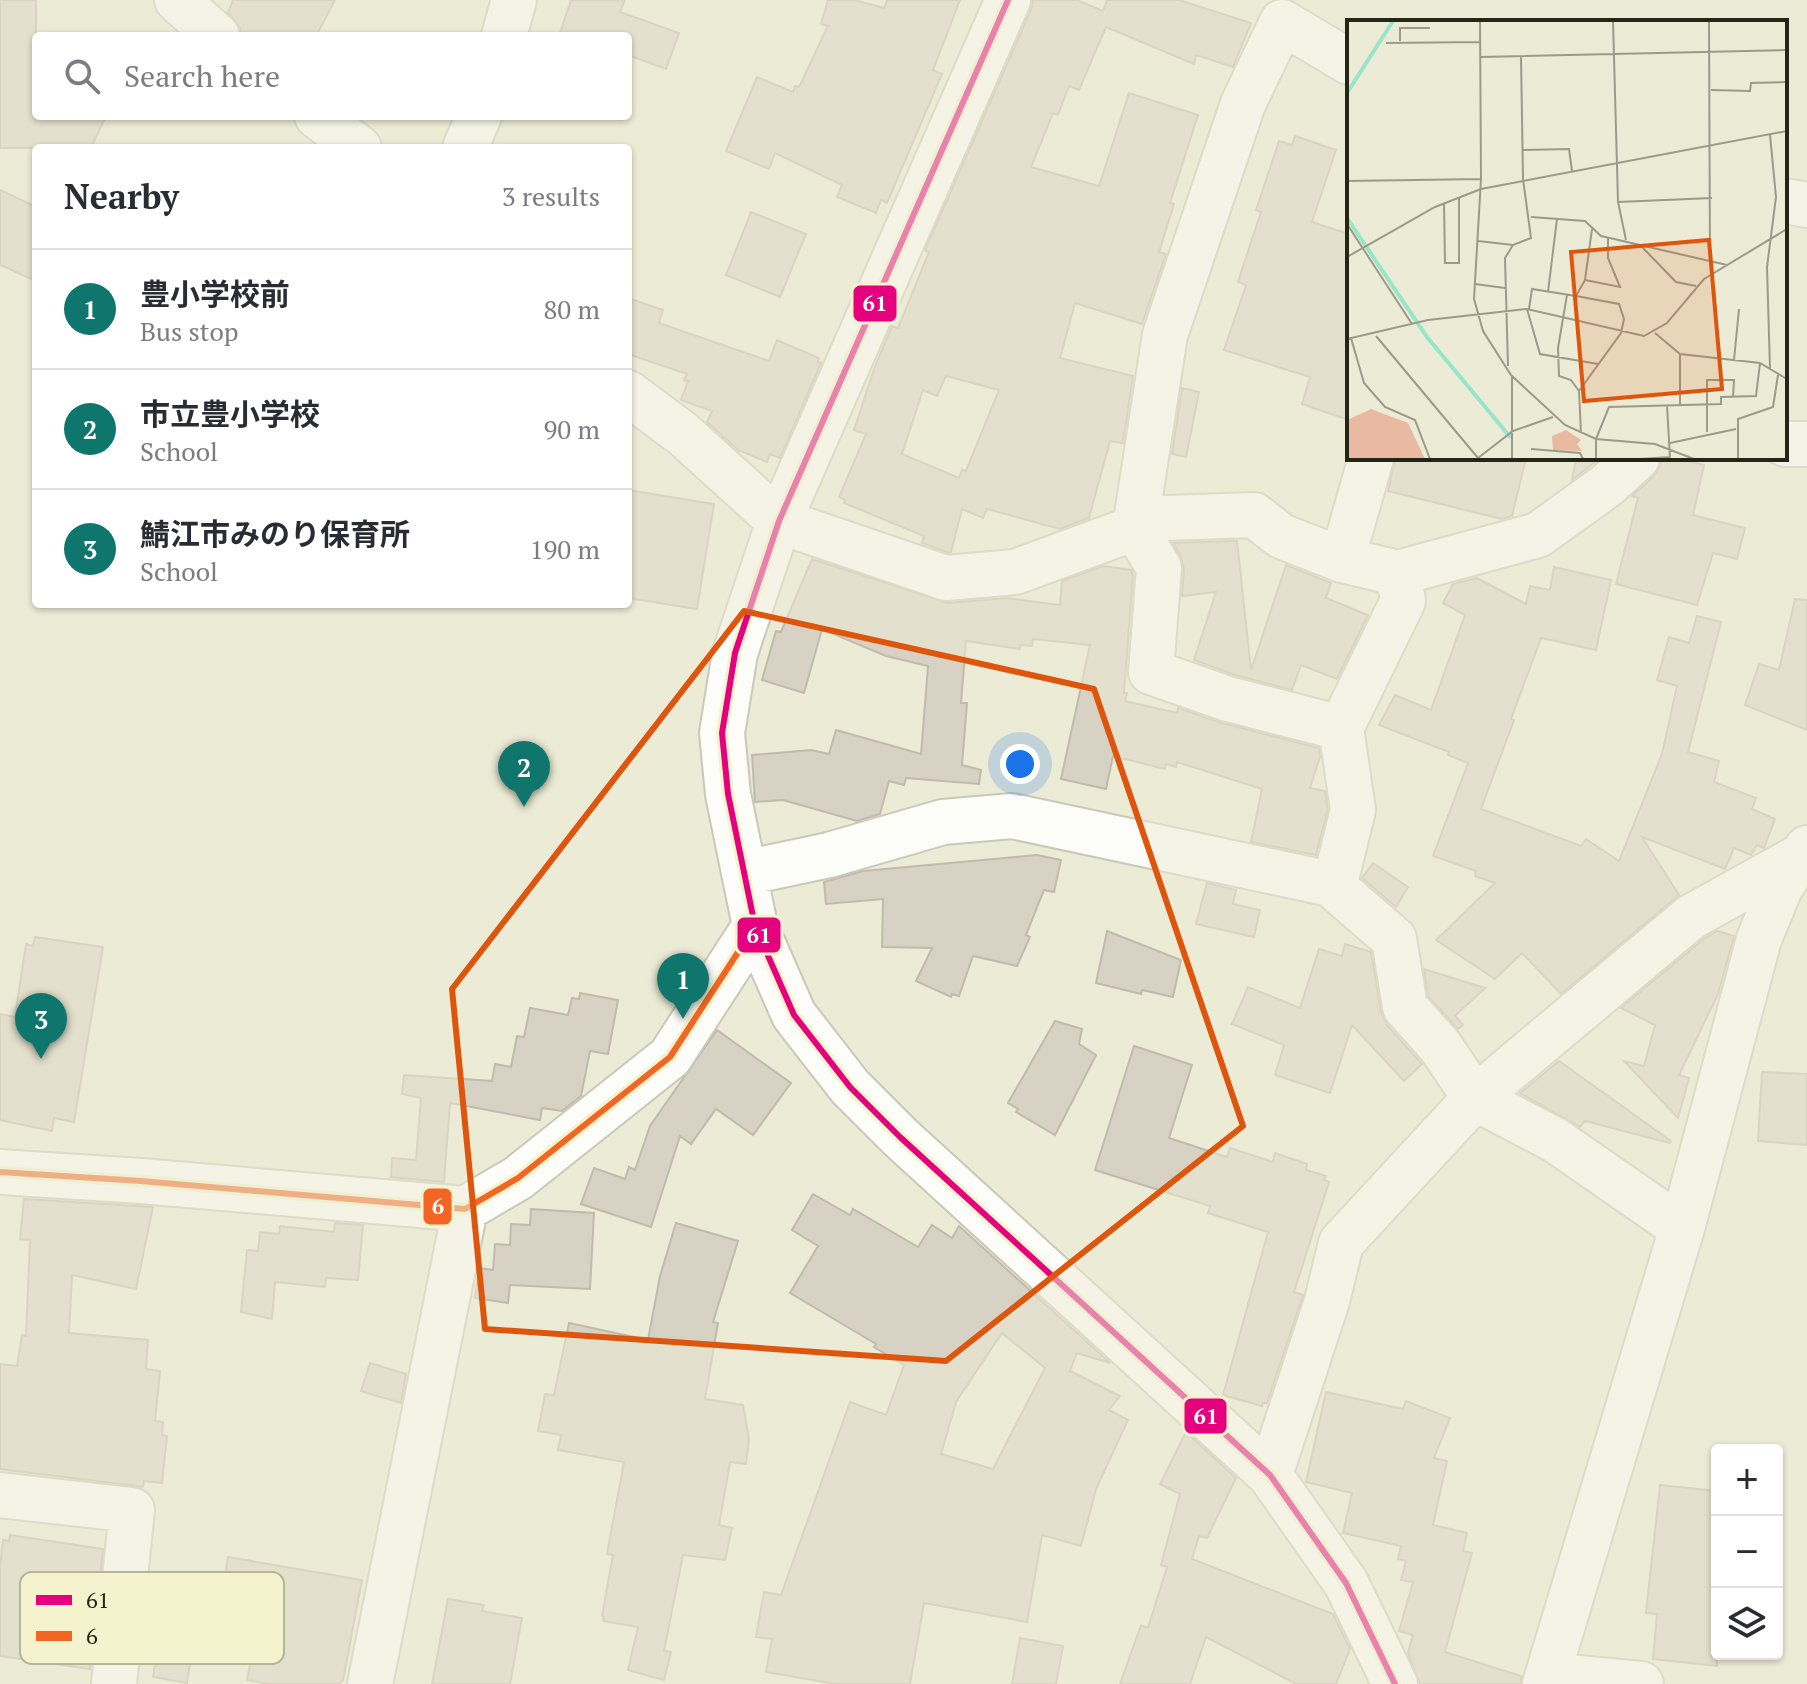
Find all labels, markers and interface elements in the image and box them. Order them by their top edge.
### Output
inset map [1347,20,1787,460]
search box [32,32,632,120]
icon: search [60,54,104,98]
text: Search here [124,56,280,96]
text: Nearby [64,174,179,219]
text: 3 results [502,179,600,213]
text: 豊小学校前 [140,274,290,314]
line badge: 61 [852,284,898,323]
text: 61 [863,288,887,317]
text: 1 [83,292,97,326]
text: 80 m [544,292,600,326]
text: Bus stop [140,314,239,348]
text: 市立豊小学校 [140,394,320,434]
text: 2 [83,412,97,446]
text: 90 m [544,412,600,446]
text: School [140,434,218,468]
text: 鯖江市みのり保育所 [140,514,410,554]
text: 3 [83,532,97,566]
text: 190 m [530,532,600,566]
text: School [140,554,218,588]
pin: 2 [498,741,550,807]
your location [1000,744,1040,784]
line badge: 61 [736,916,782,954]
text: 61 [747,920,771,949]
pin: 1 [657,953,709,1019]
pin: 3 [15,993,67,1059]
line badge: 6 [422,1187,453,1226]
text: 6 [432,1191,444,1220]
line badge: 61 [1183,1397,1228,1435]
text: 61 [1194,1401,1218,1430]
map controls [1711,1444,1783,1660]
button: + [1711,1444,1783,1516]
button: − [1711,1516,1783,1588]
legend [20,1572,284,1664]
text: 61 [86,1585,109,1614]
button: layers [1711,1588,1783,1660]
text: 6 [86,1621,98,1650]

